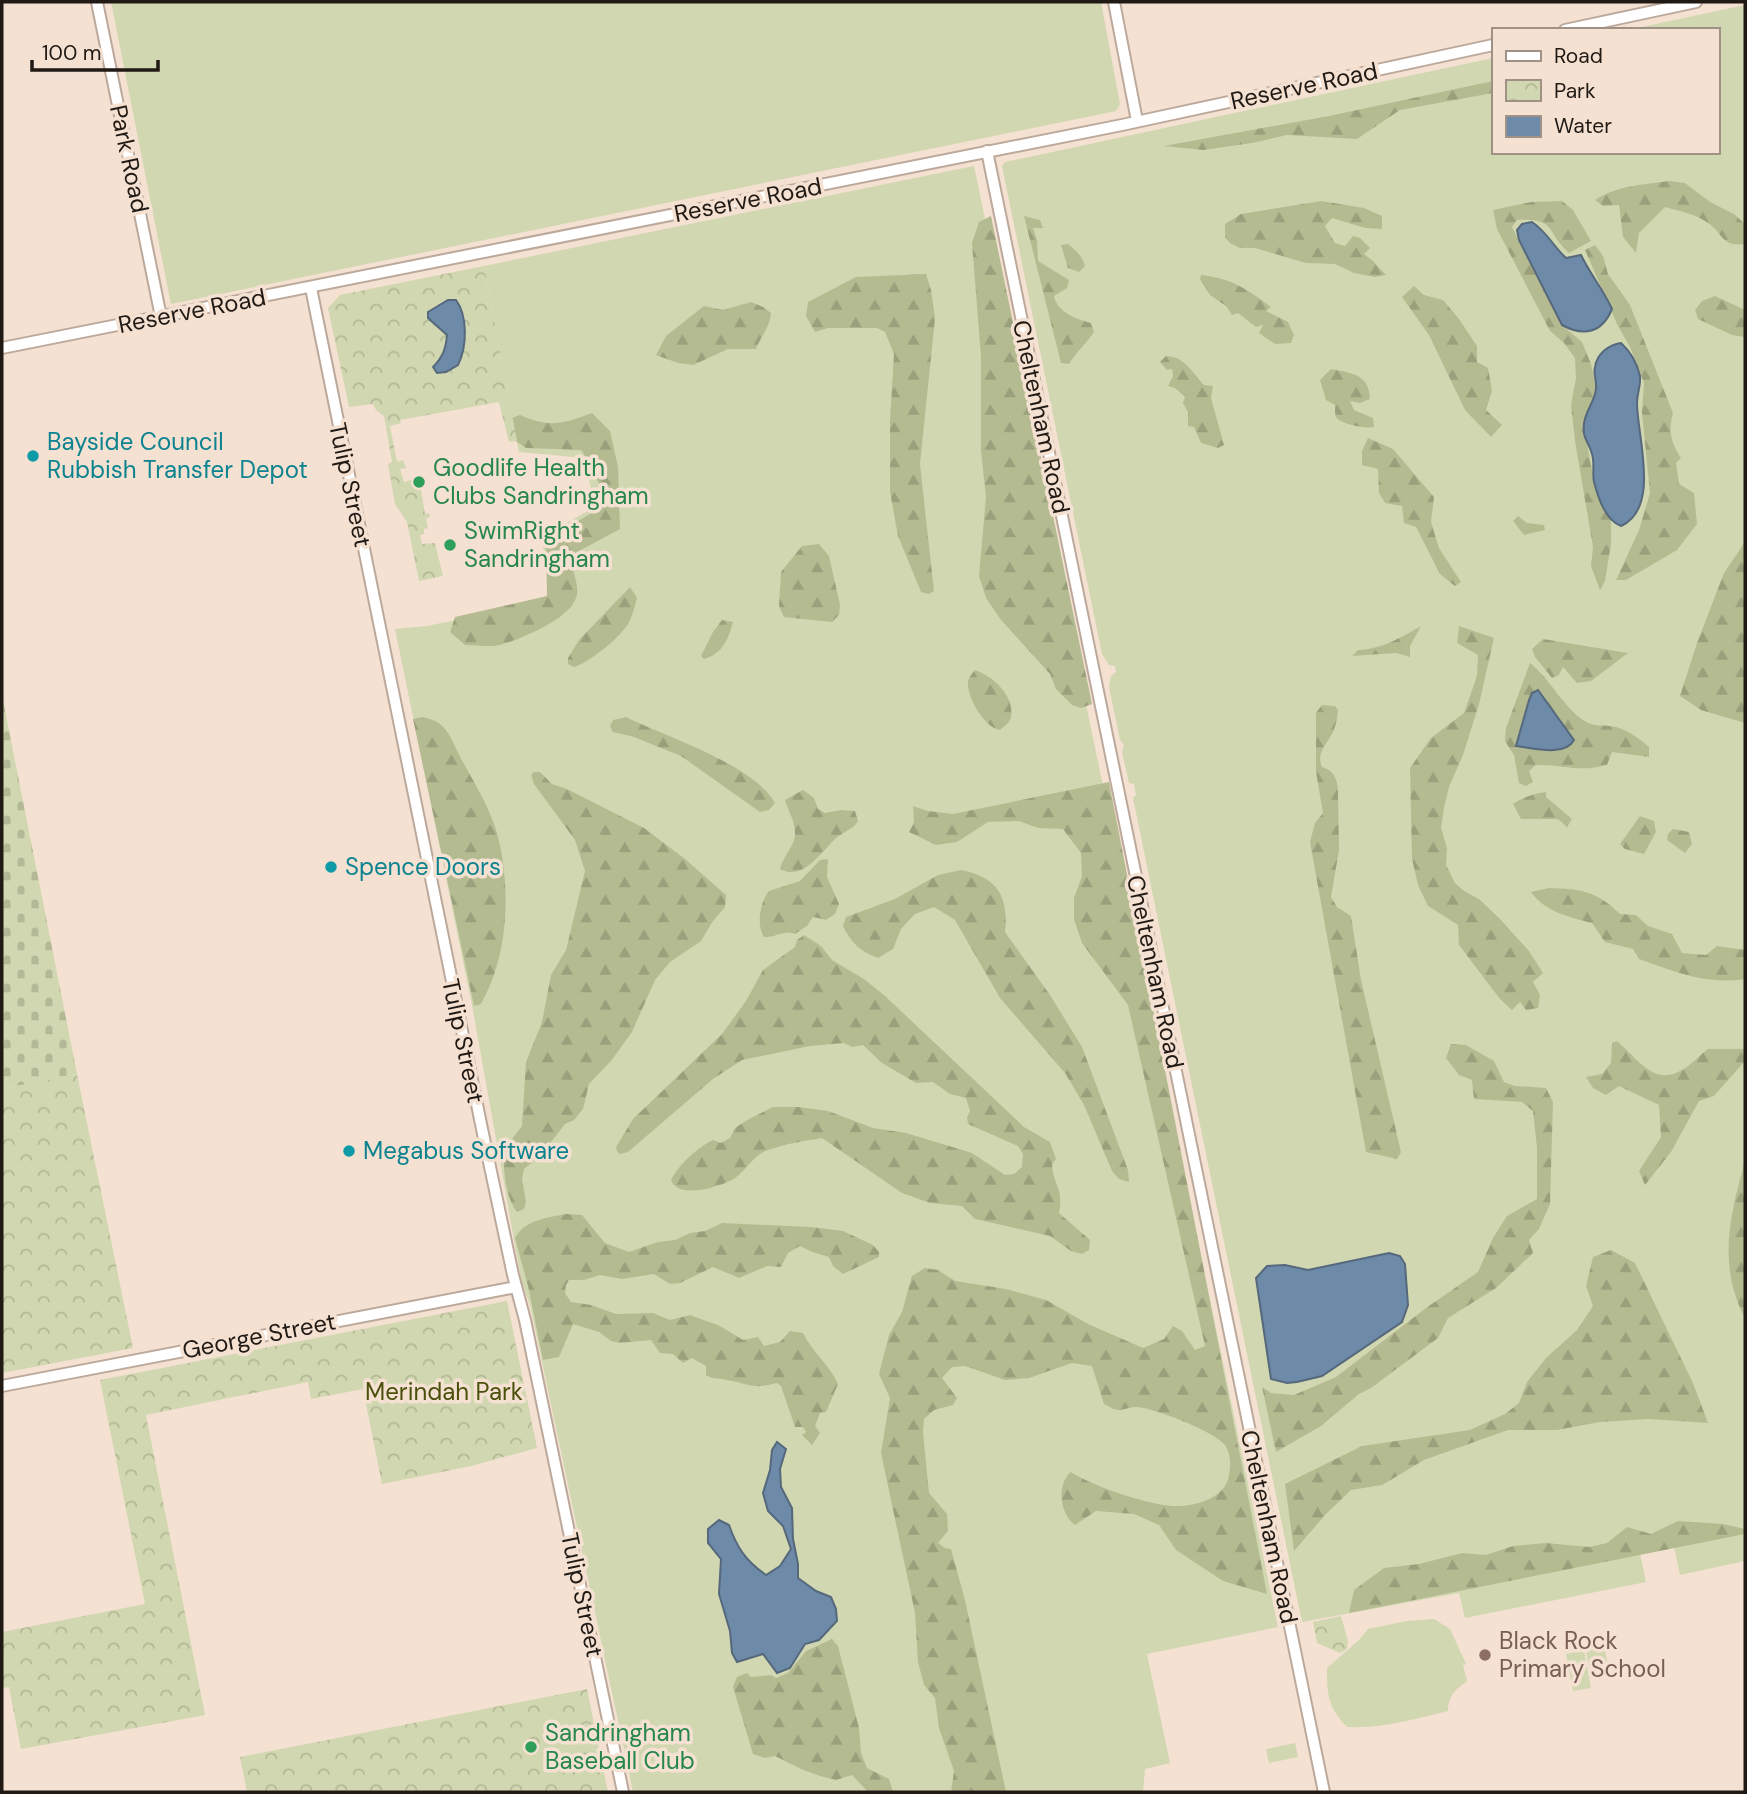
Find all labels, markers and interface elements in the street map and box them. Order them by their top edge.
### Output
scale bar [32,28,158,72]
legend [1492,28,1719,154]
text: 100 m [42,39,102,67]
text: Road [1554,42,1603,70]
street label: Reserve Road [1227,55,1380,116]
text: Park [1554,77,1596,105]
street label: Park Road [103,102,156,216]
text: Water [1554,112,1612,140]
street label: Reserve Road [671,170,824,229]
street label: Reserve Road [115,281,268,340]
street label: Cheltenham Road [1006,317,1077,516]
street label: Tulip Street [322,420,379,550]
place label: Bayside Council Rubbish Transfer Depot [47,426,308,485]
marker: Bayside Council Rubbish Transfer Depot [25,448,41,464]
place label: Goodlife Health Clubs Sandringham [433,452,649,511]
marker: Goodlife Health Clubs Sandringham [411,474,427,490]
place label: SwimRight Sandringham [464,515,610,574]
marker: SwimRight Sandringham [442,537,458,553]
place label: Spence Doors [345,851,501,882]
marker: Spence Doors [323,859,339,875]
street label: Cheltenham Road [1120,872,1191,1071]
street label: Tulip Street [435,976,492,1106]
place label: Megabus Software [363,1135,569,1166]
marker: Megabus Software [341,1143,357,1159]
street label: George Street [180,1305,338,1366]
park label: Merindah Park [365,1376,523,1407]
street label: Cheltenham Road [1234,1427,1305,1626]
street label: Tulip Street [554,1530,611,1660]
place label: Black Rock Primary School [1499,1625,1666,1684]
marker: Black Rock Primary School [1477,1647,1493,1663]
place label: Sandringham Baseball Club [545,1717,695,1776]
marker: Sandringham Baseball Club [523,1739,539,1755]

